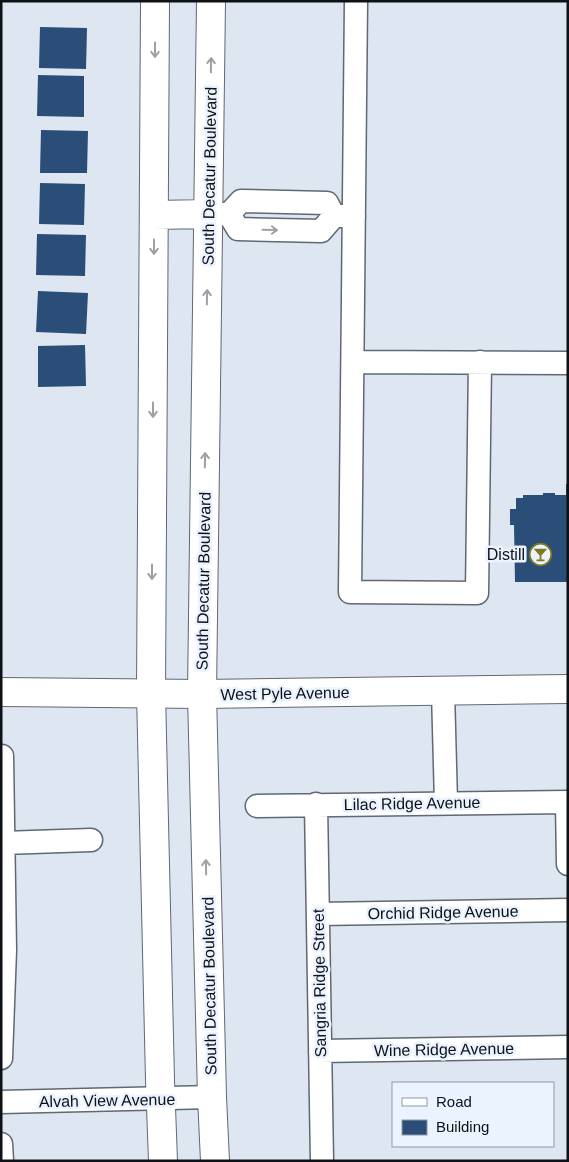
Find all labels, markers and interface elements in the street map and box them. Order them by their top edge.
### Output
one-way arrow [150,42,160,58]
one-way arrow [206,57,215,73]
street label: South Decatur Boulevard [199,86,220,266]
one-way arrow [262,225,278,234]
one-way arrow [149,239,158,255]
one-way arrow [202,289,212,306]
one-way arrow [148,402,158,418]
one-way arrow [200,452,210,468]
street label: South Decatur Boulevard [193,491,214,671]
bar icon: Distill [529,542,553,566]
place label: Distill [487,546,525,563]
one-way arrow [147,564,157,580]
street label: West Pyle Avenue [220,684,350,703]
street label: Lilac Ridge Avenue [344,794,481,813]
one-way arrow [201,859,211,876]
street label: South Decatur Boulevard [199,896,220,1076]
street label: Orchid Ridge Avenue [367,903,519,922]
street label: Sangria Ridge Street [310,908,329,1057]
street label: Wine Ridge Avenue [374,1040,514,1059]
legend [392,1082,554,1147]
street label: Alvah View Avenue [39,1091,175,1110]
text: Road [436,1093,472,1110]
text: Building [436,1118,489,1135]

